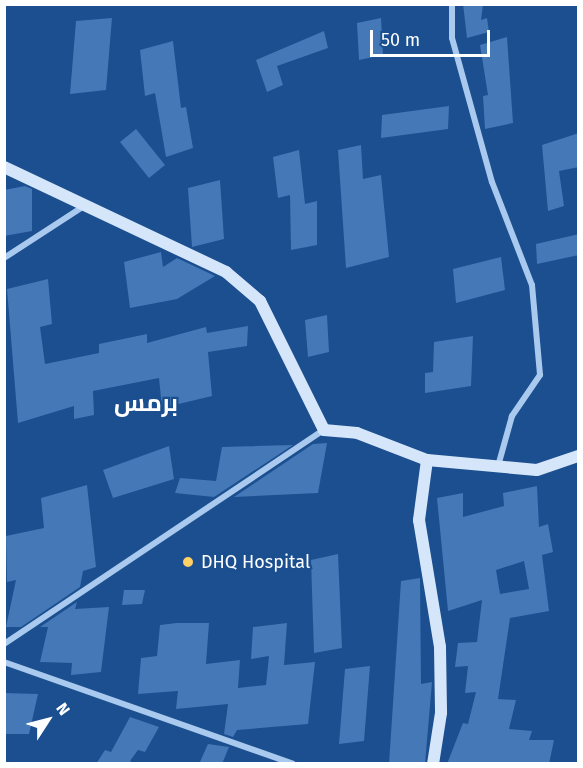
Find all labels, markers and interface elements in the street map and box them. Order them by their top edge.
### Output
scale bar [373,18,493,56]
text: 50 m [381,29,420,51]
district label: برمس [114,390,178,418]
place label: DHQ Hospital [201,551,310,573]
marker: DHQ Hospital [179,553,197,571]
north arrow [18,690,78,750]
text: N [52,699,74,719]

